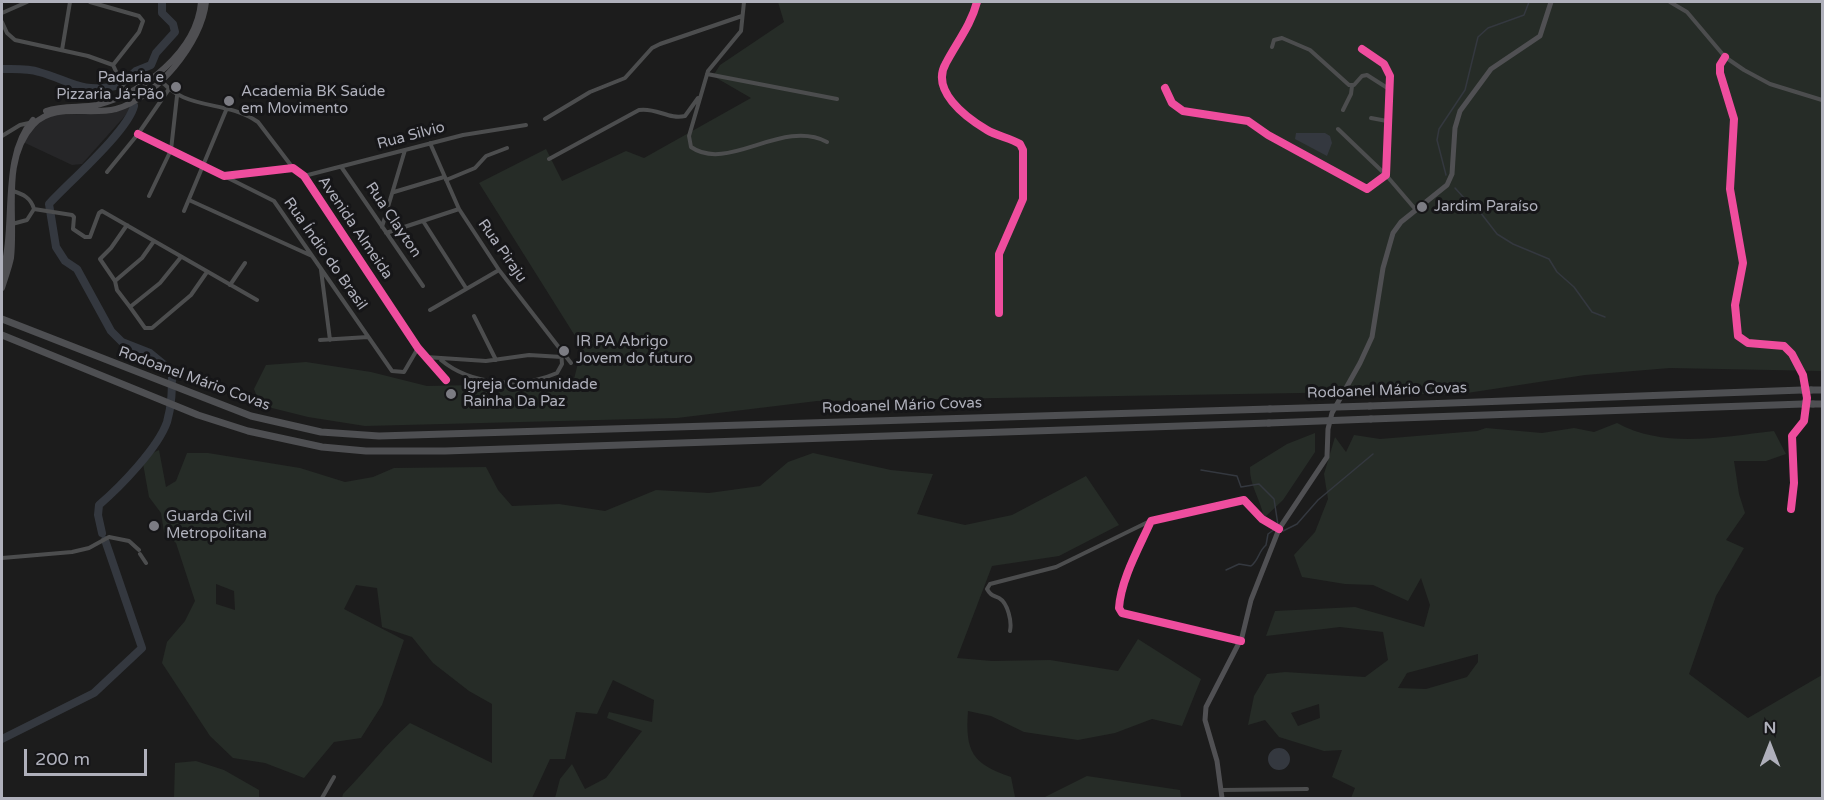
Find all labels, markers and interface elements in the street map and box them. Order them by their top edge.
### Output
place label: Padaria e Pizzaria Já-Pão [56,69,164,104]
marker: Padaria e Pizzaria Já-Pão [169,80,183,94]
place label: Academia BK Saúde em Movimento [241,83,385,118]
marker: Academia BK Saúde em Movimento [222,94,236,108]
street label: Rua Silvio [375,118,447,154]
street label: Avenida Almeida [314,173,396,283]
street label: Rua Clayton [361,179,425,261]
street label: Rua Índio do Brasil [279,194,371,314]
place label: Jardim Paraíso [1434,198,1538,216]
marker: Jardim Paraíso [1415,200,1429,214]
street label: Rua Piraju [474,216,530,286]
place label: IR PA Abrigo Jovem do futuro [576,333,693,368]
street label: Rodoanel Mário Covas [116,343,272,415]
marker: IR PA Abrigo Jovem do futuro [557,344,571,358]
place label: Igreja Comunidade Rainha Da Paz [463,376,598,411]
street label: Rodoanel Mário Covas [1307,379,1467,403]
marker: Igreja Comunidade Rainha Da Paz [444,387,458,401]
street label: Rodoanel Mário Covas [822,394,982,418]
place label: Guarda Civil Metropolitana [166,508,267,543]
marker: Guarda Civil Metropolitana [147,519,161,533]
north arrow [1740,716,1800,776]
text: N [1764,718,1776,738]
scale bar [27,737,150,775]
text: 200 m [35,748,90,770]

